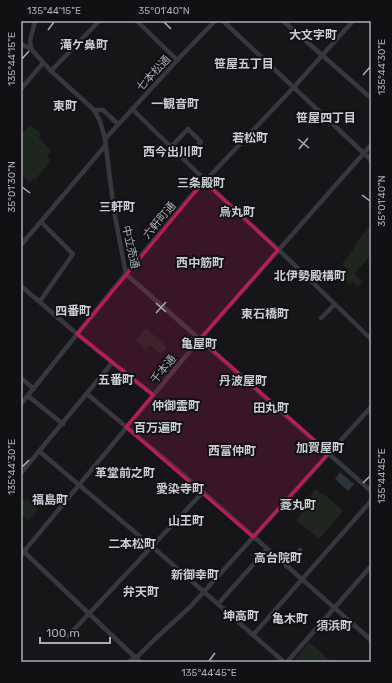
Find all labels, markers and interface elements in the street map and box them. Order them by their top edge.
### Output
text: 135°44'15"E [27,5,81,17]
text: 35°01'40"N [138,5,190,17]
district label: 大文字町 [289,28,337,42]
text: 135°44'15"E [6,32,18,86]
district label: 滝ケ鼻町 [60,38,108,52]
text: 135°44'30"E [376,39,388,95]
street label: 七本松通 [134,53,173,94]
district label: 笹屋五丁目 [214,57,274,71]
district label: 一観音町 [151,97,199,111]
district label: 東町 [53,99,77,113]
district label: 笹屋四丁目 [296,111,356,125]
district label: 若松町 [232,131,268,145]
district label: 西今出川町 [143,145,203,159]
text: 35°01'30"N [6,161,18,213]
text: 35°01'40"N [376,175,388,227]
district label: 三条殿町 [177,176,225,190]
street label: 六軒町通 [140,199,179,241]
district label: 三軒町 [99,200,135,214]
district label: 烏丸町 [219,205,255,219]
street label: 中立売通 [119,224,142,270]
district label: 西中筋町 [176,256,224,270]
district label: 北伊勢殿構町 [274,269,346,283]
district label: 四番町 [55,304,91,318]
district label: 東石橋町 [241,307,289,321]
district label: 亀屋町 [181,337,217,351]
street label: 千本通 [148,353,179,386]
district label: 五番町 [98,373,134,387]
district label: 丹波屋町 [219,374,267,388]
district label: 仲御霊町 [152,399,200,413]
district label: 田丸町 [253,401,289,415]
district label: 百万遍町 [134,421,182,435]
text: 135°44'30"E [6,439,18,495]
district label: 加賀屋町 [296,441,344,455]
district label: 西富仲町 [208,444,256,458]
text: 135°44'45"E [376,448,388,504]
district label: 革堂前之町 [95,466,155,480]
district label: 愛染寺町 [156,482,204,496]
district label: 福島町 [32,493,68,507]
district label: 菱丸町 [280,498,316,512]
district label: 山王町 [168,514,204,528]
district label: 二本松町 [108,537,156,551]
district label: 高台院町 [254,551,302,565]
district label: 新御幸町 [171,568,219,582]
district label: 弁天町 [123,585,159,599]
district label: 坤高町 [223,609,259,623]
district label: 亀木町 [272,612,308,626]
scale bar [40,619,110,645]
district label: 須浜町 [316,619,352,633]
text: 100 m [46,626,80,640]
text: 135°44'45"E [181,667,237,679]

